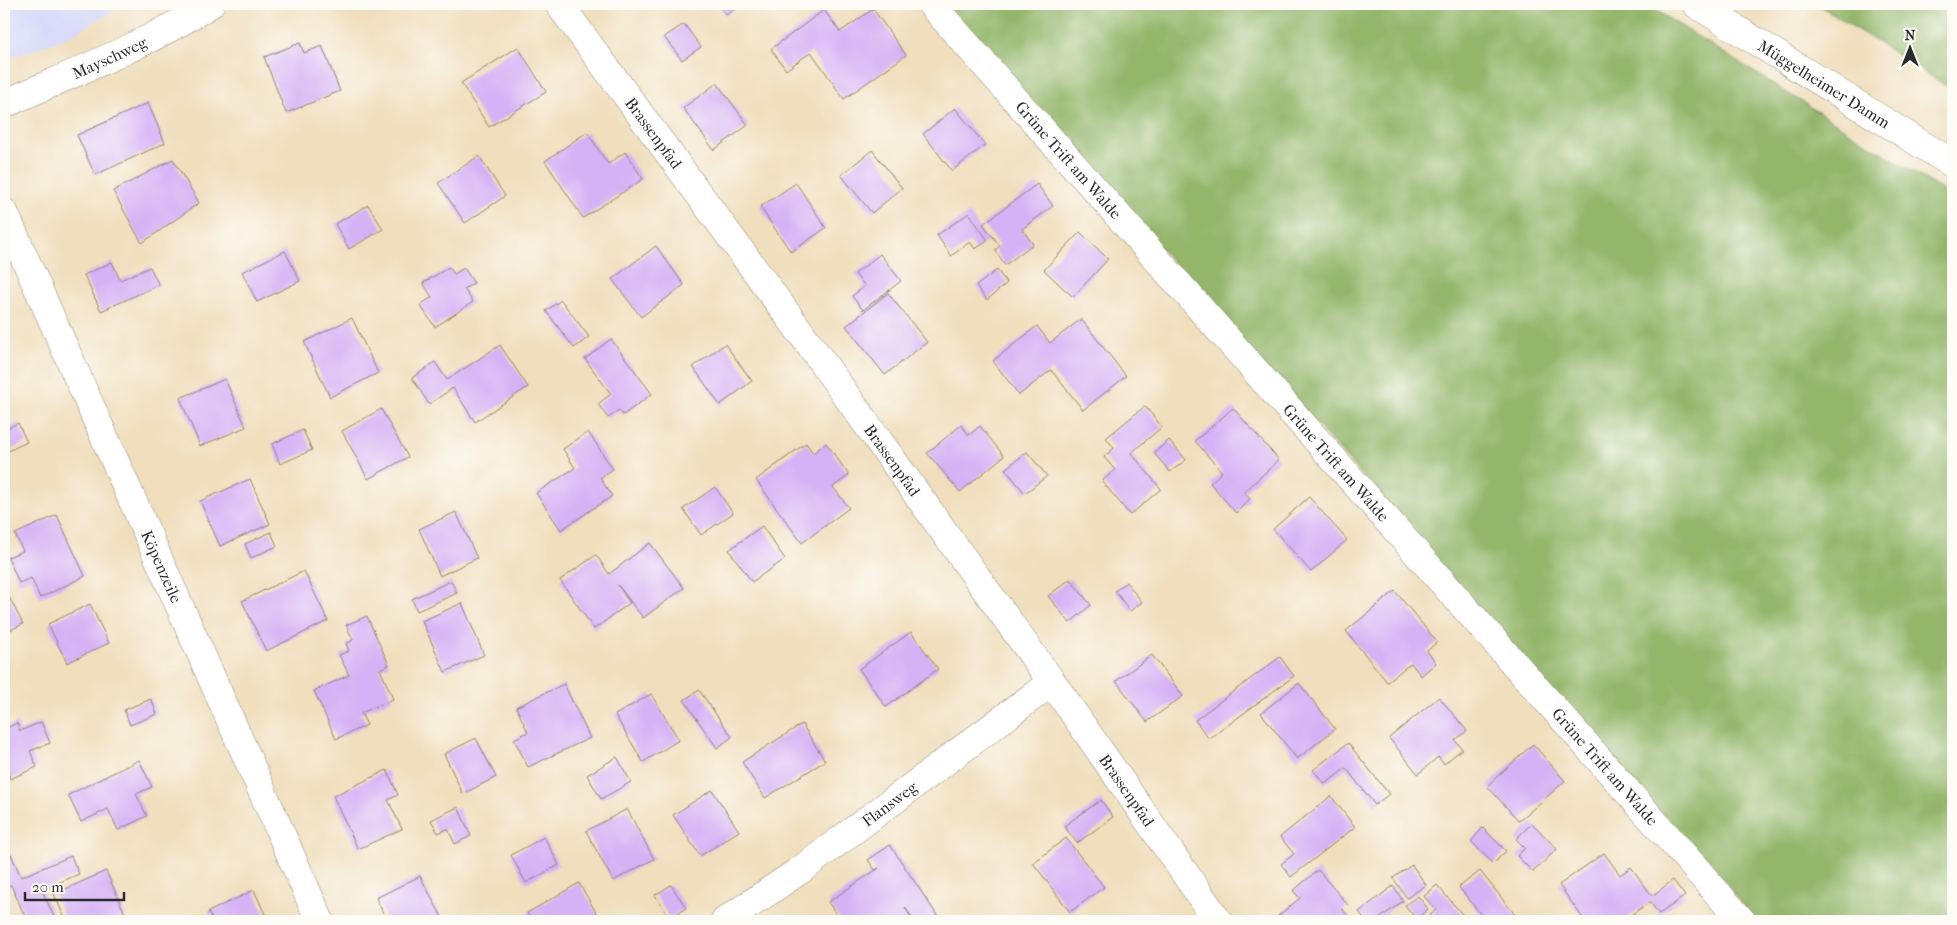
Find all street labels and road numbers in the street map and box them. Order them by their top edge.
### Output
street label: Mayschweg [69,32,150,83]
street label: Müggelheimer Damm [1755,36,1894,132]
street label: Brassenpfad [621,94,686,172]
street label: Grüne Trift am Walde [1012,97,1126,223]
street label: Grüne Trift am Walde [1279,400,1394,525]
street label: Brassenpfad [860,421,925,500]
street label: Köpenzeile [138,527,186,606]
street label: Grüne Trift am Walde [1548,704,1662,829]
street label: Brassenpfad [1095,750,1159,830]
street label: Flansweg [858,777,921,830]

